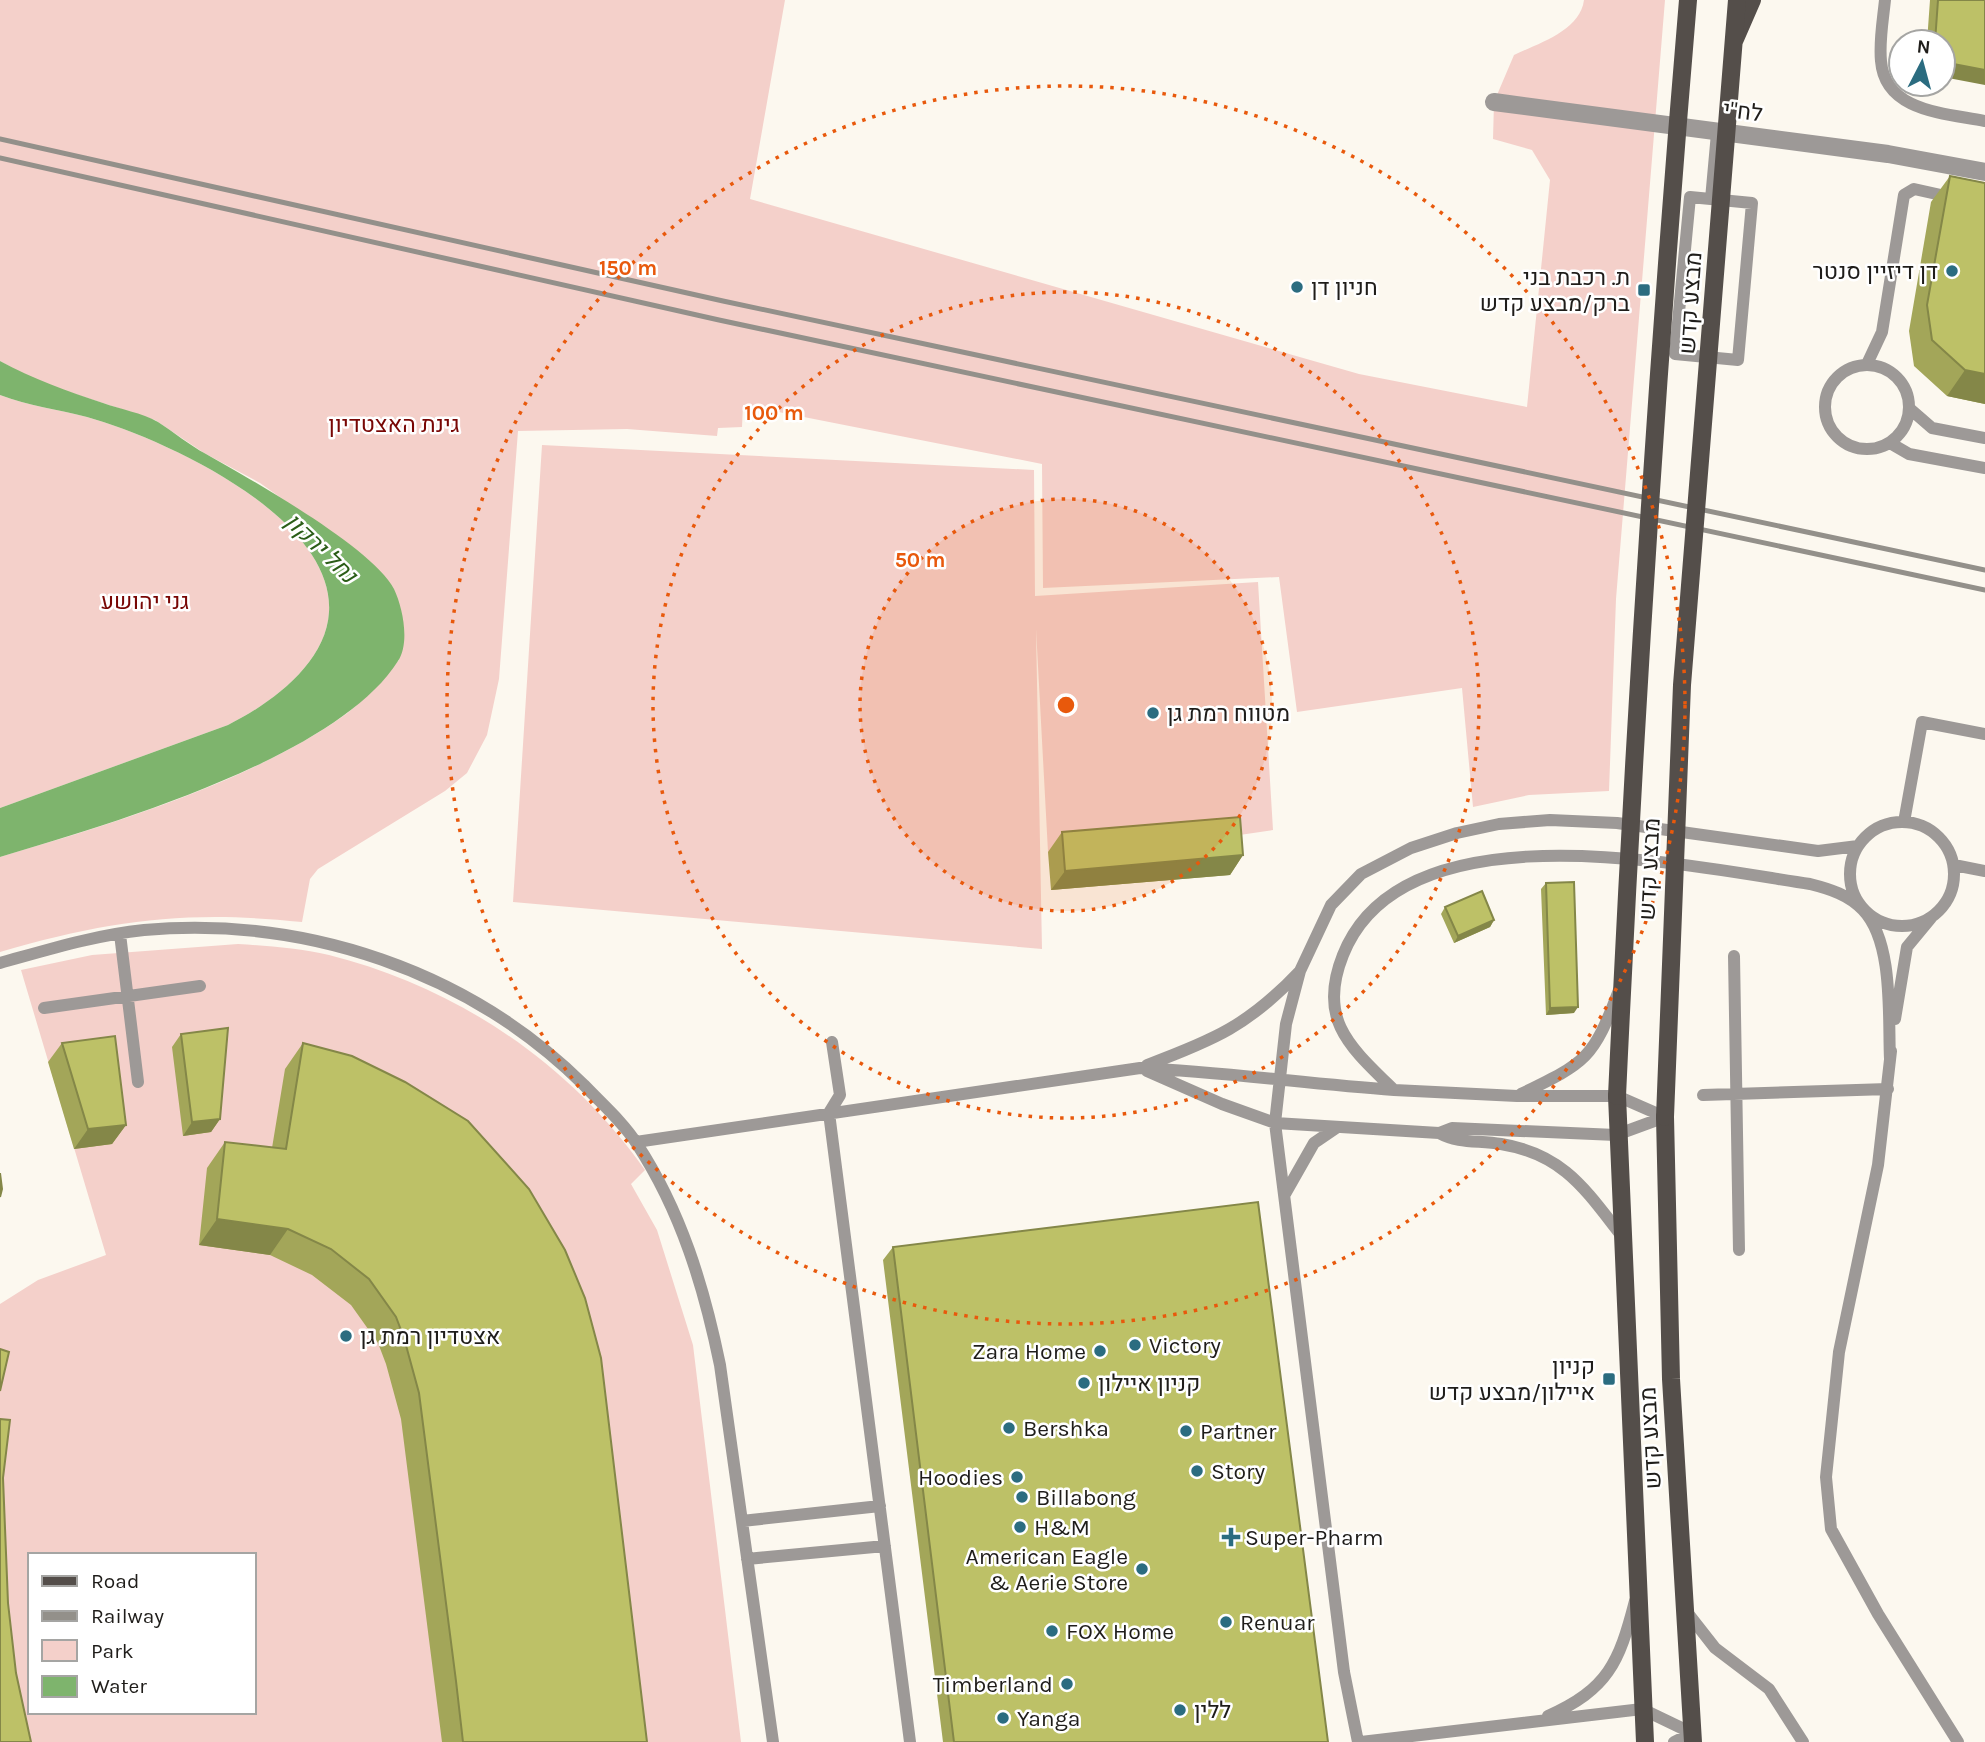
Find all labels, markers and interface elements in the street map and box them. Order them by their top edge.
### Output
north arrow [1887,28,1957,98]
text: N [1916,35,1932,59]
street label: לח"י [1722,96,1764,127]
street label: מבצע קדש [1673,251,1708,355]
text: 150 m [599,256,657,280]
place label: דן דיזיין סנטר [1812,258,1938,285]
marker: דן דיזיין סנטר [1944,263,1960,279]
place label: ת. רכבת בני ברק/מבצע קדש [1480,264,1630,317]
place label: חניון דן [1311,274,1378,301]
marker: חניון דן [1289,279,1305,295]
marker: ת. רכבת בני ברק/מבצע קדש [1636,282,1652,298]
text: 100 m [744,401,804,425]
park label: גינת האצטדיון [328,411,460,438]
water label: נחל ירקון [279,507,364,590]
text: 50 m [895,548,945,572]
park label: גני יהושע [101,588,189,615]
centre of rings [1054,693,1078,717]
place label: מטווח רמת גן [1167,700,1290,727]
marker: מטווח רמת גן [1145,705,1161,721]
street label: מבצע קדש [1633,817,1666,921]
place label: אצטדיון רמת גן [360,1323,501,1350]
marker: אצטדיון רמת גן [338,1328,354,1344]
place label: Victory [1149,1332,1221,1359]
marker: Victory [1127,1337,1143,1353]
place label: Zara Home [972,1338,1086,1365]
marker: Zara Home [1092,1343,1108,1359]
place label: קניון איילון/מבצע קדש [1429,1353,1595,1406]
place label: קניון איילון [1098,1370,1200,1397]
marker: קניון איילון/מבצע קדש [1601,1371,1617,1387]
marker: קניון איילון [1076,1375,1092,1391]
street label: מבצע קדש [1634,1386,1667,1490]
place label: Bershka [1023,1415,1109,1442]
place label: Partner [1200,1418,1277,1445]
marker: Bershka [1001,1420,1017,1436]
marker: Partner [1178,1423,1194,1439]
place label: Story [1211,1458,1265,1485]
marker: Story [1189,1463,1205,1479]
place label: Hoodies [918,1464,1003,1491]
marker: Hoodies [1009,1469,1025,1485]
place label: Billabong [1036,1484,1136,1511]
marker: Billabong [1014,1489,1030,1505]
place label: H&M [1034,1514,1090,1541]
marker: H&M [1012,1519,1028,1535]
place label: Super-Pharm [1245,1524,1384,1551]
marker: Super-Pharm [1223,1529,1239,1545]
place label: American Eagle & Aerie Store [966,1543,1128,1596]
legend [28,1553,256,1714]
marker: American Eagle & Aerie Store [1134,1561,1150,1577]
text: Road [91,1569,139,1593]
text: Railway [91,1604,164,1628]
place label: Renuar [1240,1609,1315,1636]
marker: Renuar [1218,1614,1234,1630]
place label: FOX Home [1066,1618,1174,1645]
marker: FOX Home [1044,1623,1060,1639]
text: Park [91,1639,134,1663]
place label: Timberland [933,1671,1053,1698]
text: Water [91,1674,147,1698]
marker: Timberland [1059,1676,1075,1692]
place label: ללין [1194,1697,1231,1724]
marker: ללין [1172,1702,1188,1718]
place label: Yanga [1017,1705,1080,1732]
marker: Yanga [995,1710,1011,1726]

